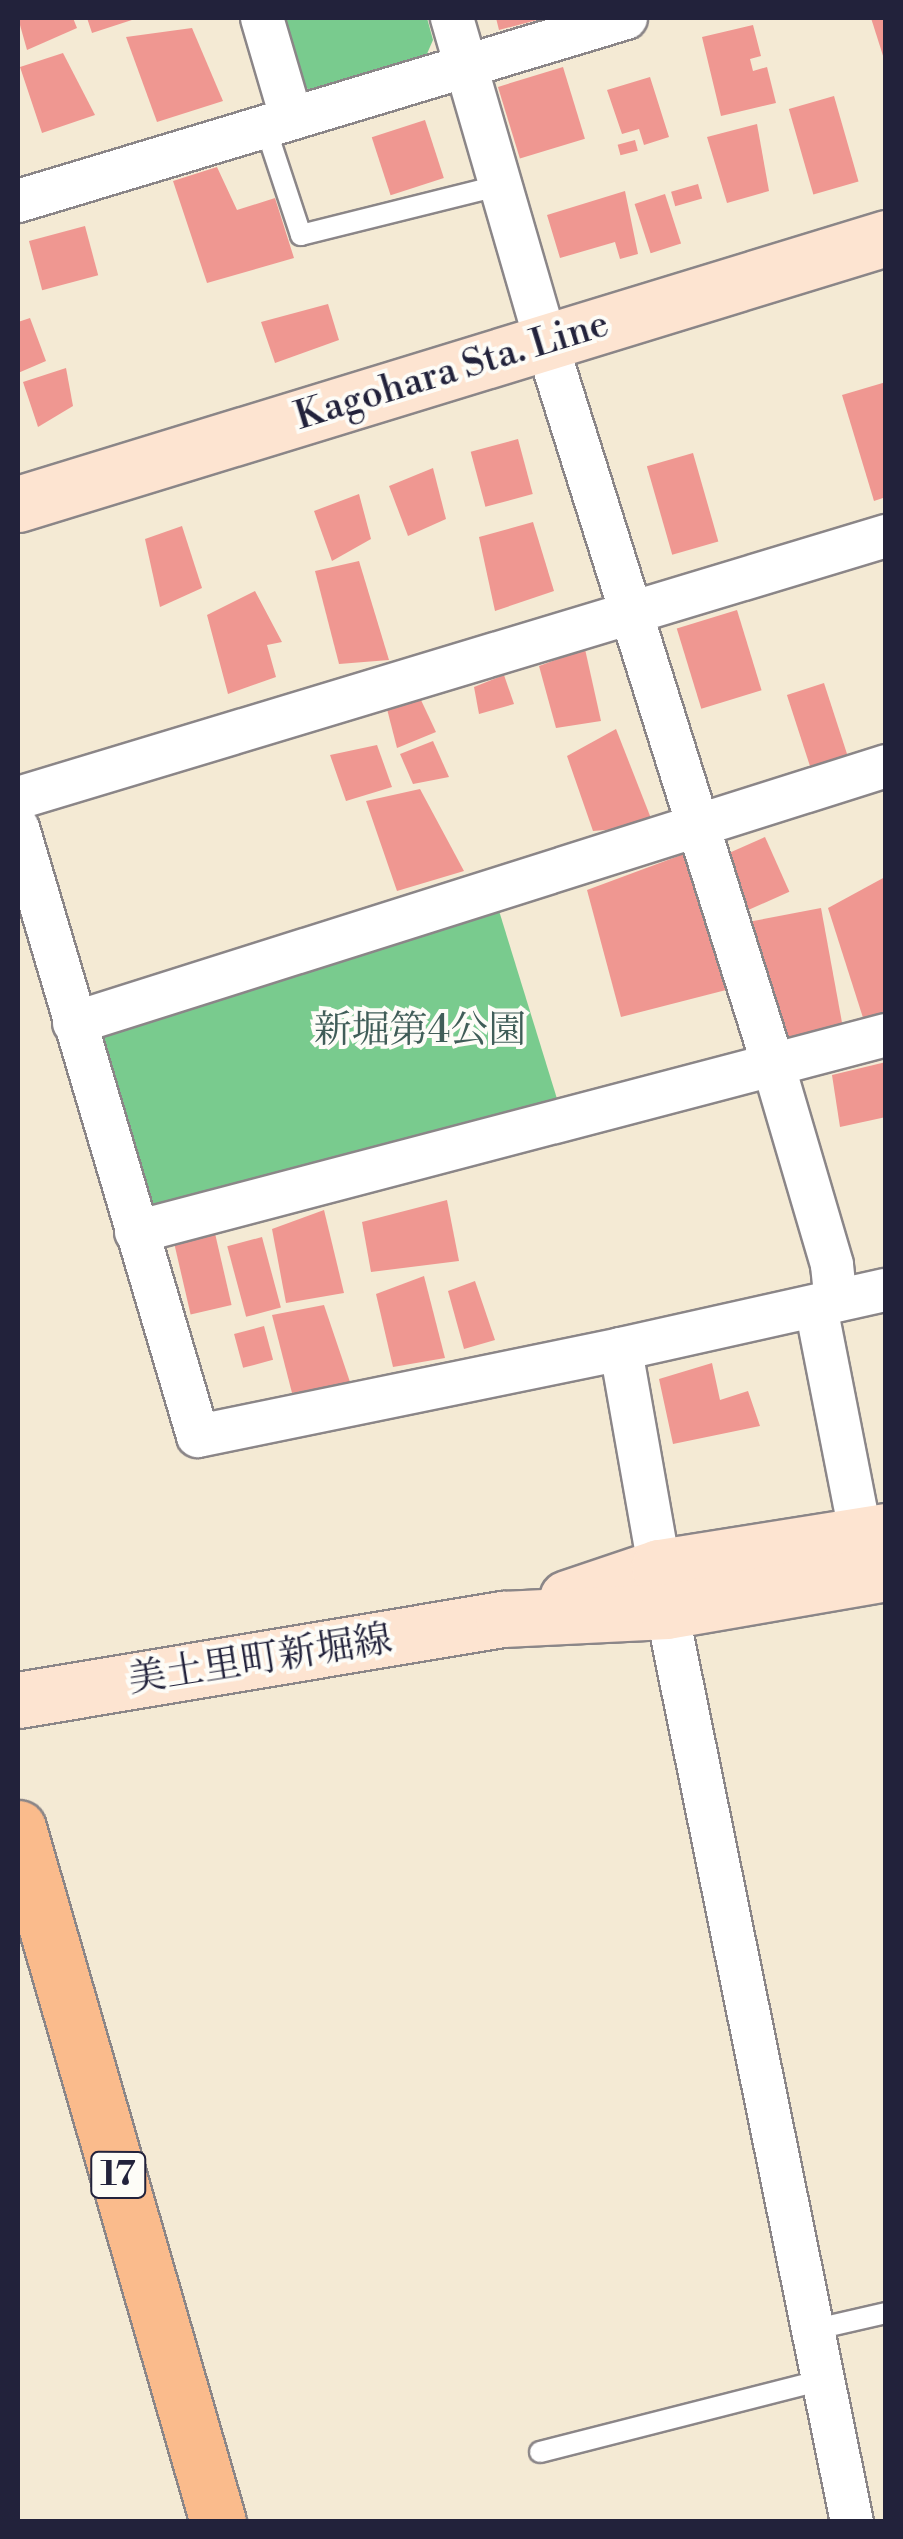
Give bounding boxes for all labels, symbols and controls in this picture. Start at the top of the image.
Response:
street label: Kagohara Sta. Line [290,302,614,440]
park label: 新堀第4公園 [314,1008,526,1054]
street label: 美土里町新堀線 [125,1617,395,1703]
road number: 17 [88,2145,148,2205]

